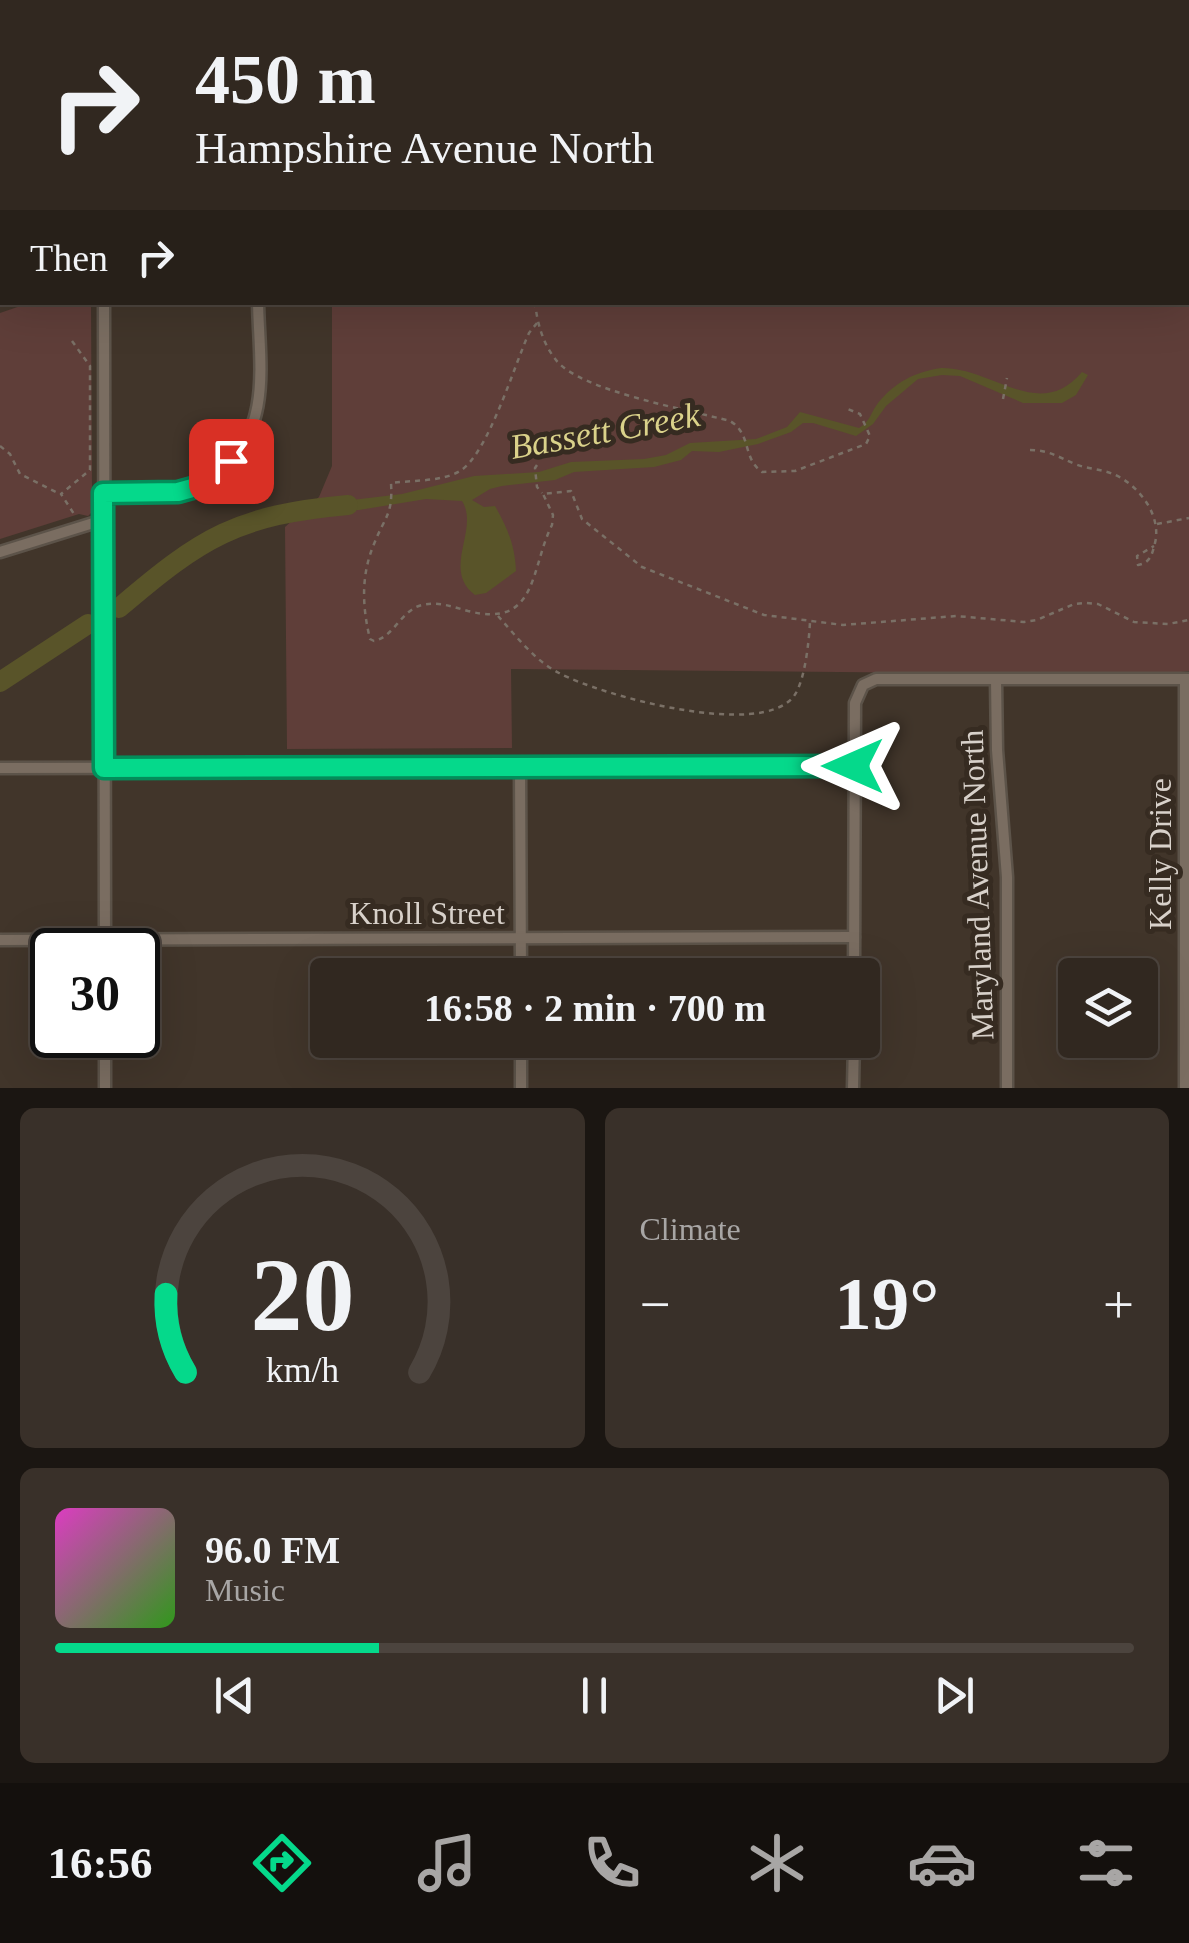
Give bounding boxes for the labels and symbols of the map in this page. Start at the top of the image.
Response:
water label: Bassett Creek [507,395,704,467]
pin [189,419,274,504]
position arrow [801,714,905,818]
street label: Maryland Avenue North [954,729,1000,1041]
street label: Kelly Drive [1142,778,1178,930]
street label: Knoll Street [349,895,505,931]
speed limit sign: 30 [30,928,160,1058]

